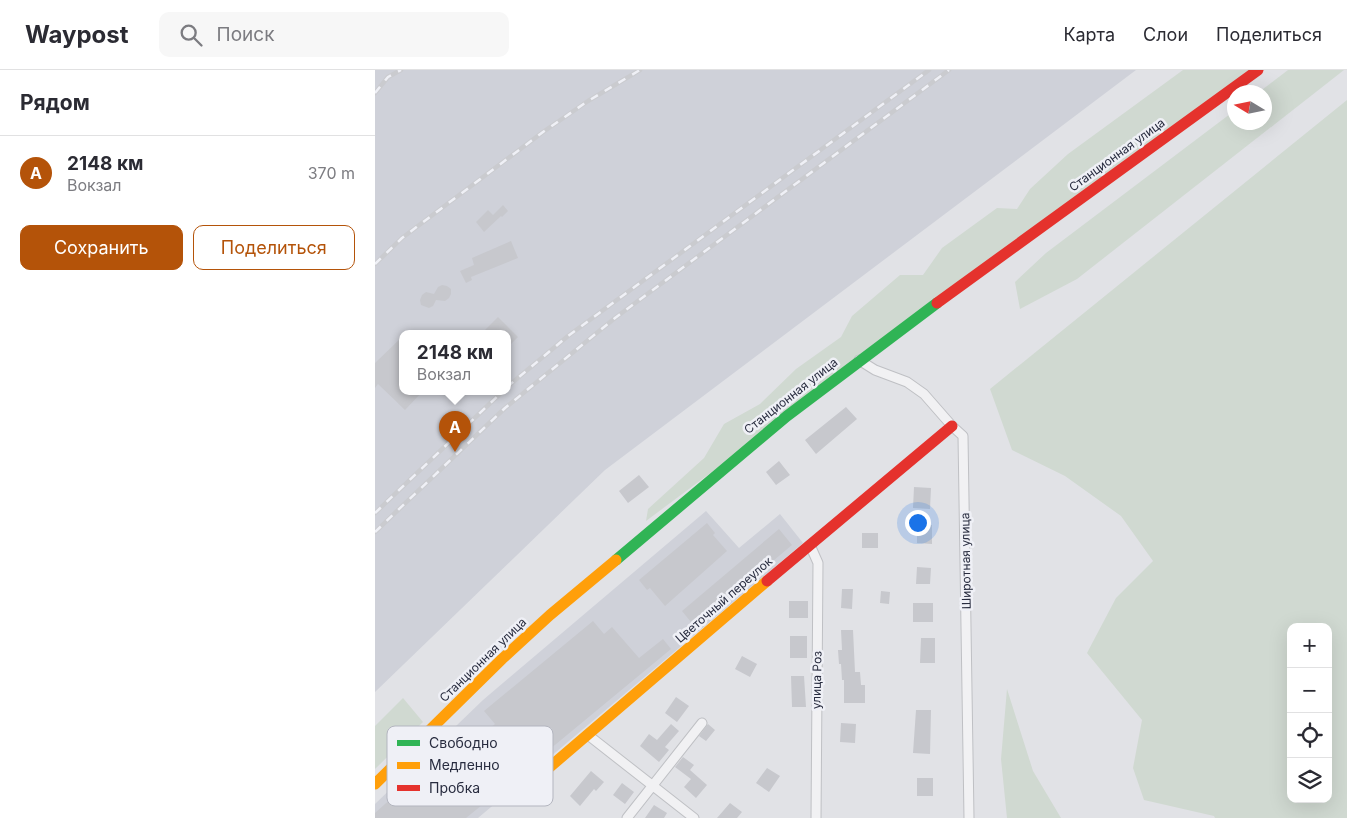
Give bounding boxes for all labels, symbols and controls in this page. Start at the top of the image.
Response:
search box [159,12,509,57]
text: Waypost [25,20,129,49]
icon: search [177,21,205,49]
text: Поиск [217,23,274,46]
text: Карта [1063,24,1115,45]
text: Слои [1143,24,1188,45]
text: Поделиться [1216,24,1322,45]
north arrow [1227,85,1272,130]
text: Рядом [20,90,90,115]
street label: Станционная улица [1066,115,1168,194]
text: 2148 км [67,152,143,175]
text: A [30,163,42,183]
text: 370 m [308,163,355,183]
text: Вокзал [67,175,121,195]
button: Сохранить [20,225,183,270]
button: Поделиться [193,225,355,270]
popup [399,330,511,395]
text: 2148 км [417,341,493,364]
street label: Станционная улица [741,354,841,437]
text: Вокзал [417,364,471,384]
pin: A [439,411,471,452]
your location [905,510,931,536]
street label: Широтная улица [957,512,974,610]
street label: Цветочный переулок [672,553,776,646]
street label: Станционная улица [436,614,529,705]
map controls [1287,623,1332,803]
button: + [1287,623,1332,668]
street label: улица Роз [808,651,825,709]
button: − [1287,668,1332,713]
button: locate [1287,713,1332,758]
legend [387,726,553,806]
text: Свободно [429,734,498,751]
text: Медленно [429,756,500,773]
button: layers [1287,758,1332,803]
text: Пробка [429,779,480,796]

